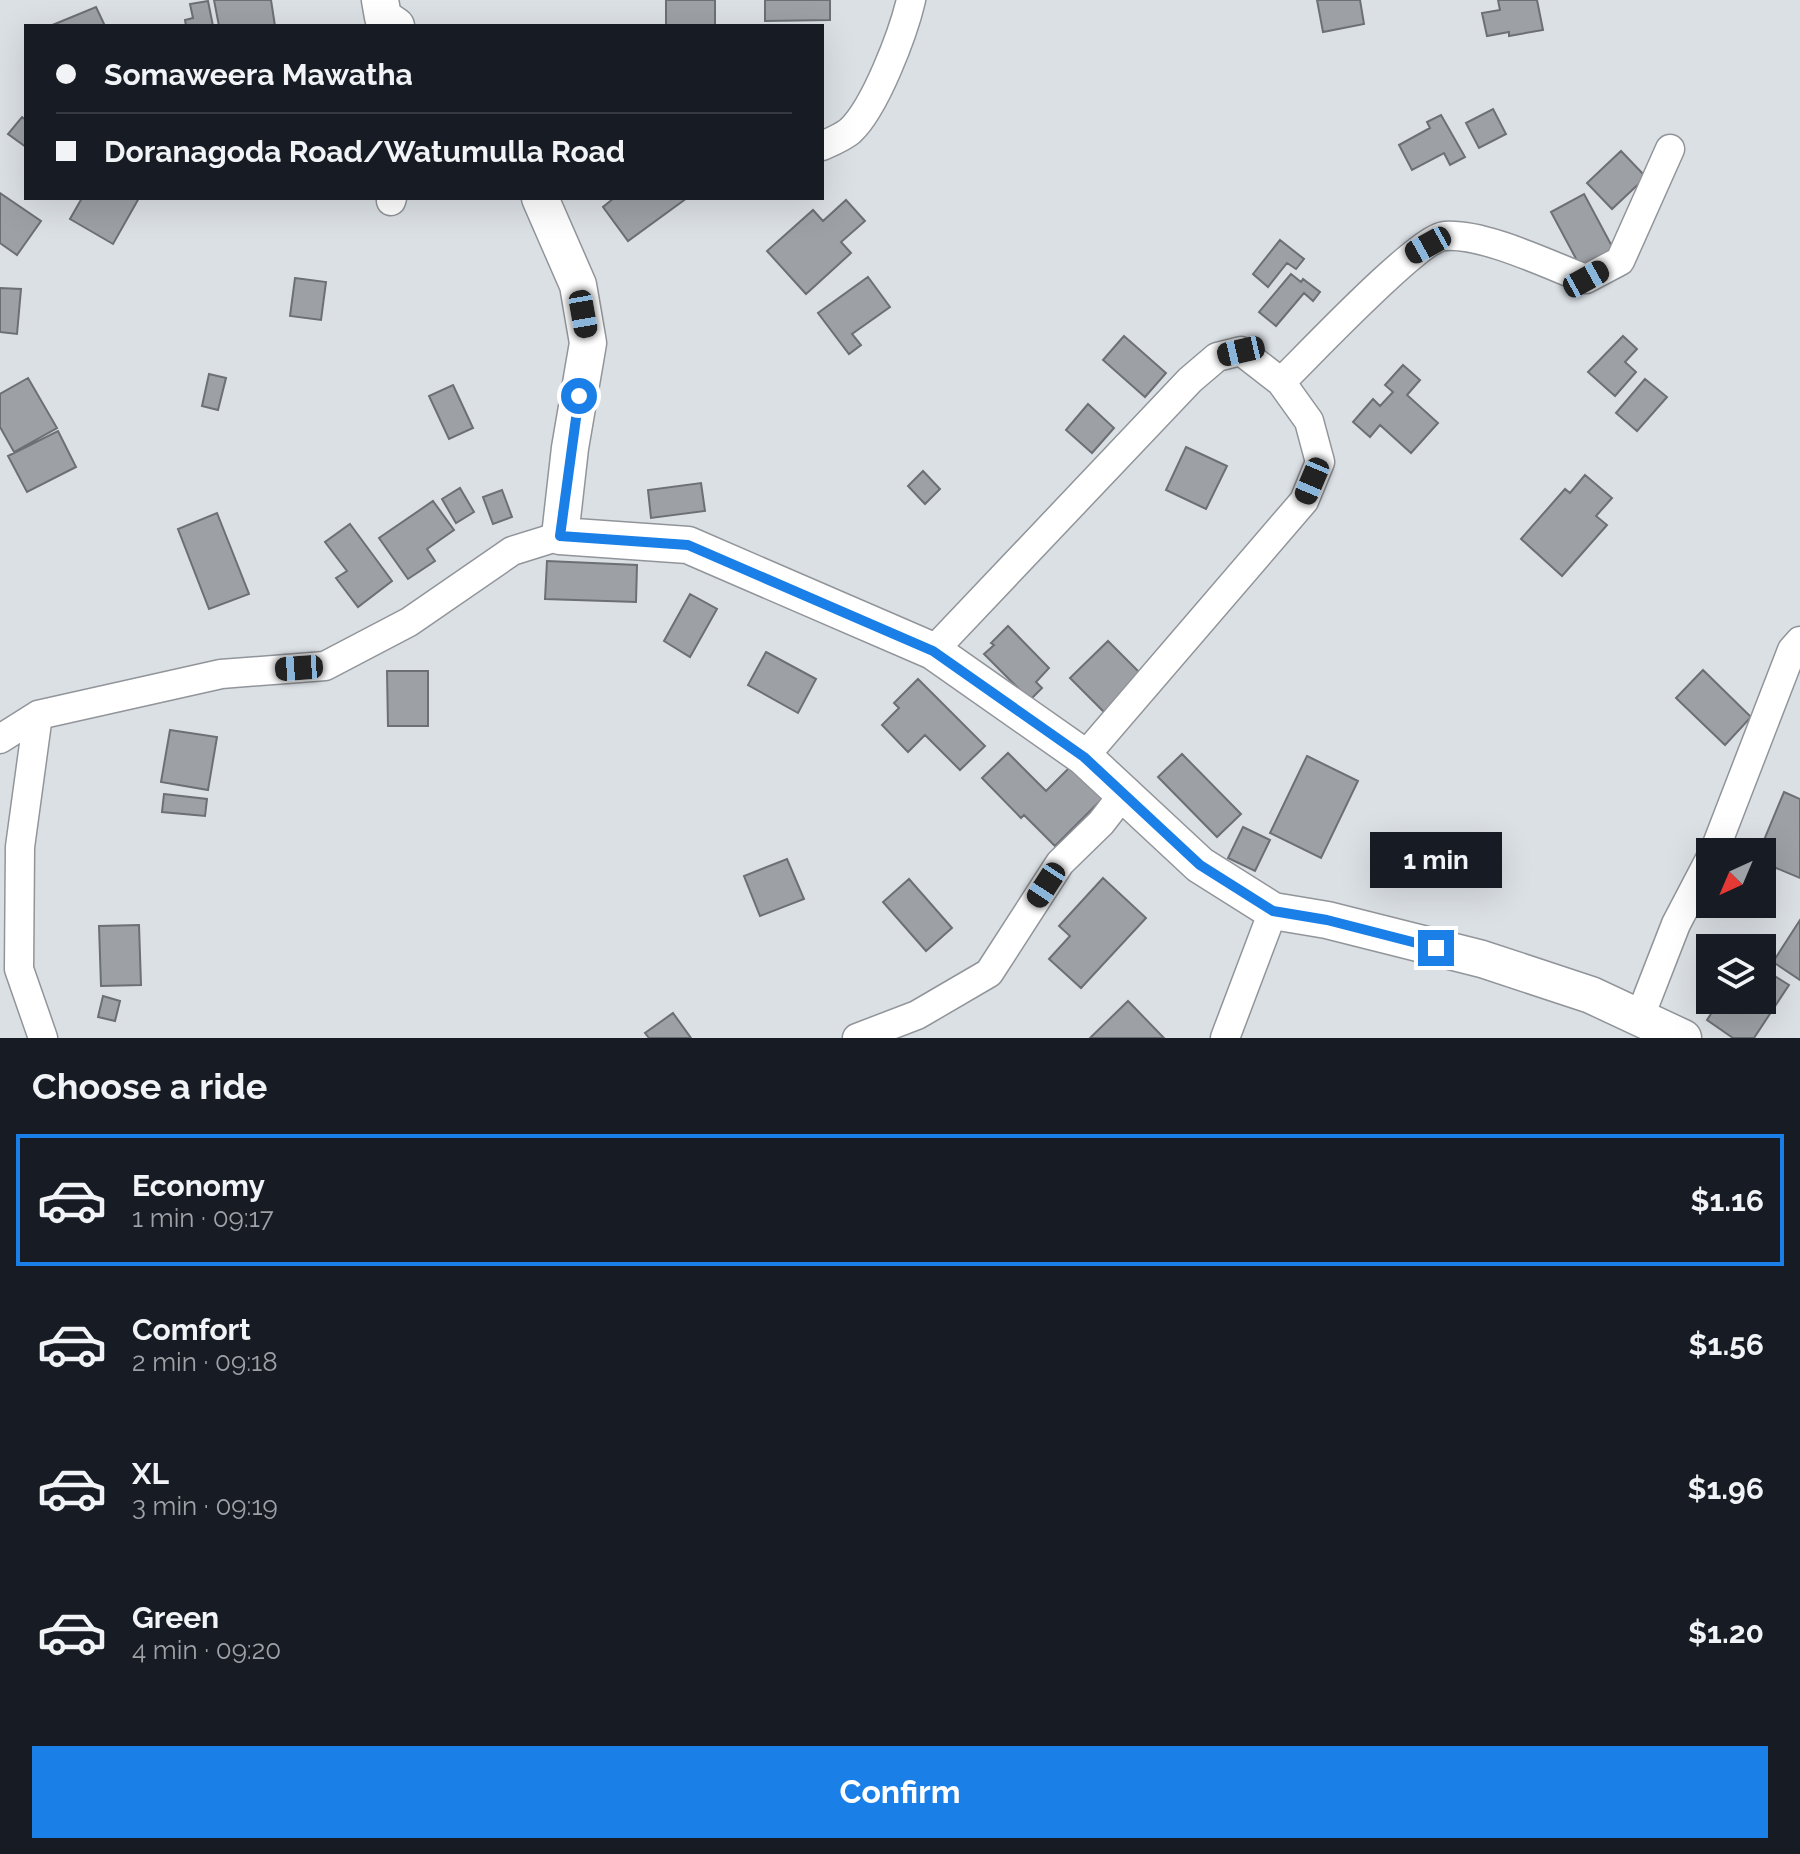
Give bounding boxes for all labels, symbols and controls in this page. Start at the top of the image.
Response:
text: Somaweera Mawatha [104,57,413,92]
text: Doranagoda Road/Watumulla Road [104,134,625,169]
car [1401,223,1455,267]
car [1559,257,1613,301]
car [567,288,599,340]
car [1215,334,1267,368]
route start [561,378,597,414]
car [1292,454,1332,508]
car [274,654,324,682]
callout: 1 min [1370,832,1502,888]
north arrow [1696,838,1776,918]
map controls [1696,838,1776,1014]
text: 1 min [1403,845,1469,875]
car [1023,858,1069,912]
route end [1418,930,1454,966]
button: layers [1696,934,1776,1014]
text: Choose a ride [32,1065,267,1107]
icon: car [36,1164,108,1236]
text: Economy [132,1168,265,1203]
text: $1.16 [1690,1183,1764,1218]
text: 1 min · 09:17 [132,1203,274,1233]
icon: car [36,1308,108,1380]
text: Comfort [132,1312,251,1347]
text: $1.56 [1689,1327,1764,1362]
text: 2 min · 09:18 [132,1347,278,1377]
icon: car [36,1452,108,1524]
text: XL [132,1456,169,1491]
text: $1.96 [1688,1471,1764,1506]
text: 3 min · 09:19 [132,1491,278,1521]
icon: car [36,1596,108,1668]
text: Green [132,1600,219,1635]
text: $1.20 [1688,1615,1764,1650]
text: 4 min · 09:20 [132,1635,281,1665]
button: Confirm [32,1746,1768,1838]

